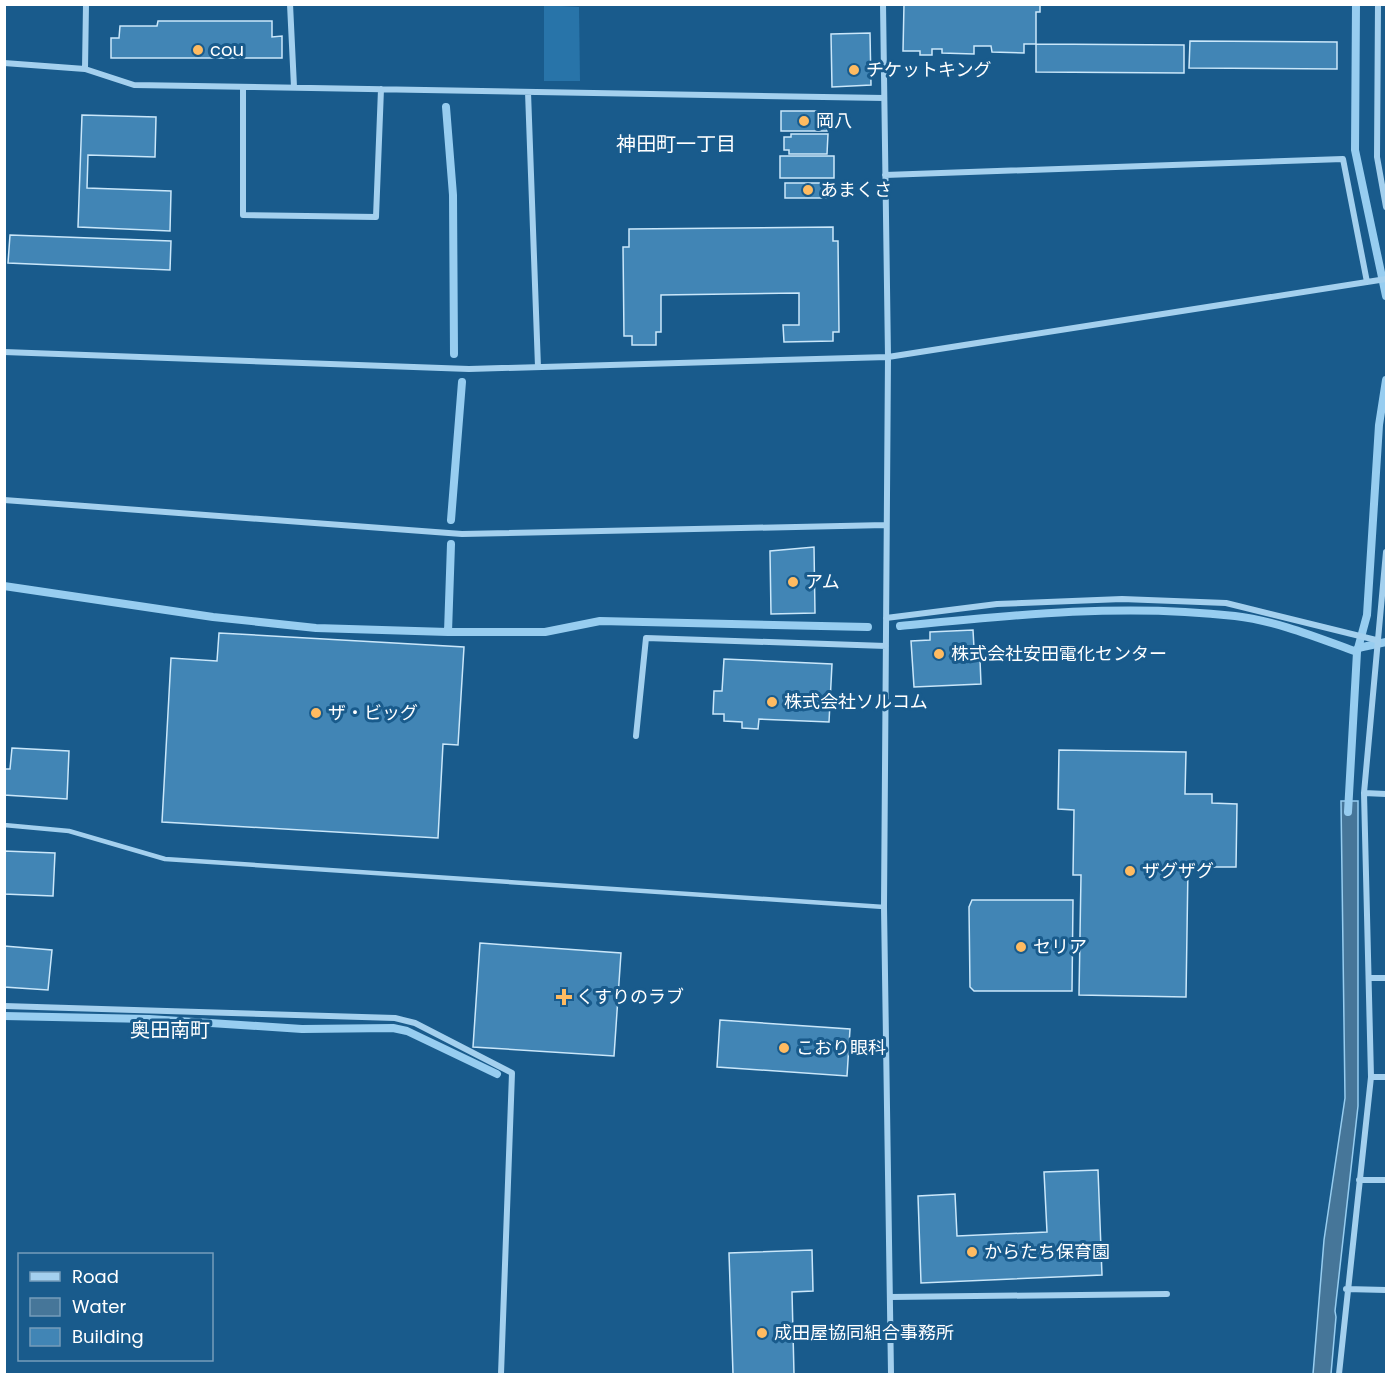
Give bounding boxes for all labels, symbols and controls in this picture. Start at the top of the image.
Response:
place label: cou [210,37,244,62]
marker: cou [191,43,205,57]
place label: チケットキング [866,57,991,82]
marker: チケットキング [847,63,861,77]
place label: 岡八 [816,108,852,133]
marker: 岡八 [797,114,811,128]
district label: 神田町一丁目 [616,130,736,158]
place label: あまくさ [820,177,892,202]
marker: あまくさ [801,183,815,197]
place label: アム [805,569,840,594]
marker: アム [786,575,800,589]
place label: 株式会社安田電化センター [951,641,1167,666]
marker: 株式会社安田電化センター [932,647,946,661]
place label: 株式会社ソルコム [784,689,928,714]
marker: 株式会社ソルコム [765,695,779,709]
place label: ザ・ビッグ [328,700,418,725]
marker: ザ・ビッグ [309,706,323,720]
place label: ザグザグ [1142,858,1214,883]
marker: ザグザグ [1123,864,1137,878]
place label: セリア [1033,934,1087,959]
marker: セリア [1014,940,1028,954]
place label: くすりのラブ [576,984,684,1009]
marker: くすりのラブ [557,990,571,1004]
district label: 奥田南町 [130,1016,210,1044]
place label: こおり眼科 [796,1035,886,1060]
marker: こおり眼科 [777,1041,791,1055]
place label: からたち保育園 [984,1239,1110,1264]
marker: からたち保育園 [965,1245,979,1259]
legend [18,1253,213,1361]
text: Road [72,1264,119,1289]
text: Water [72,1294,126,1319]
place label: 成田屋協同組合事務所 [774,1320,954,1345]
text: Building [72,1324,144,1349]
marker: 成田屋協同組合事務所 [755,1326,769,1340]

